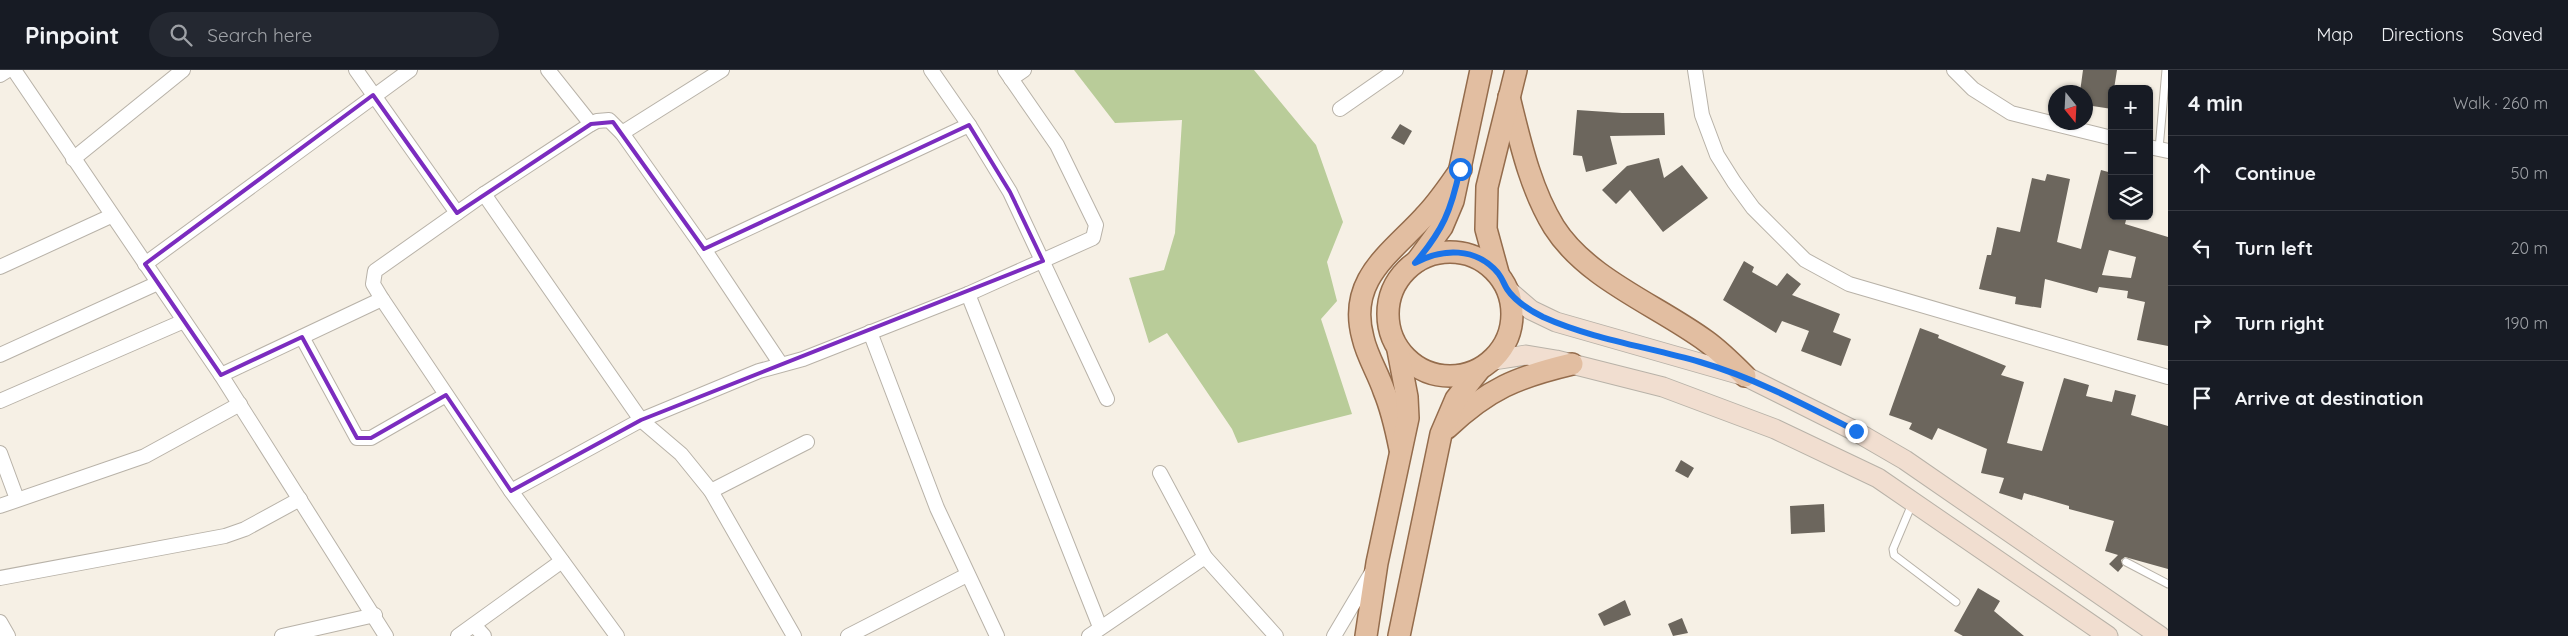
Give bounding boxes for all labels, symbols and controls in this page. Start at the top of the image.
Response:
search box [149,12,499,57]
text: Pinpoint [25,20,119,50]
icon: search [167,21,195,49]
text: Search here [207,23,312,47]
text: Map [2316,23,2353,46]
text: Directions [2381,23,2464,46]
text: Saved [2492,23,2543,46]
north arrow [2048,85,2093,130]
map controls [2108,85,2153,220]
button: + [2108,85,2153,130]
text: 4 min [2188,90,2243,116]
text: Walk · 260 m [2453,93,2548,113]
button: − [2108,130,2153,175]
route start [1449,158,1472,181]
icon: ahead [2188,159,2216,187]
text: Continue [2235,161,2316,185]
text: 50 m [2511,163,2548,183]
button: layers [2108,175,2153,220]
icon: left [2188,234,2216,262]
text: Turn left [2235,236,2313,260]
text: 20 m [2511,238,2548,258]
icon: right [2188,309,2216,337]
text: Turn right [2235,311,2324,335]
text: 190 m [2505,313,2548,333]
icon: arrive [2188,384,2216,412]
text: Arrive at destination [2235,386,2424,410]
route end [1845,420,1868,443]

